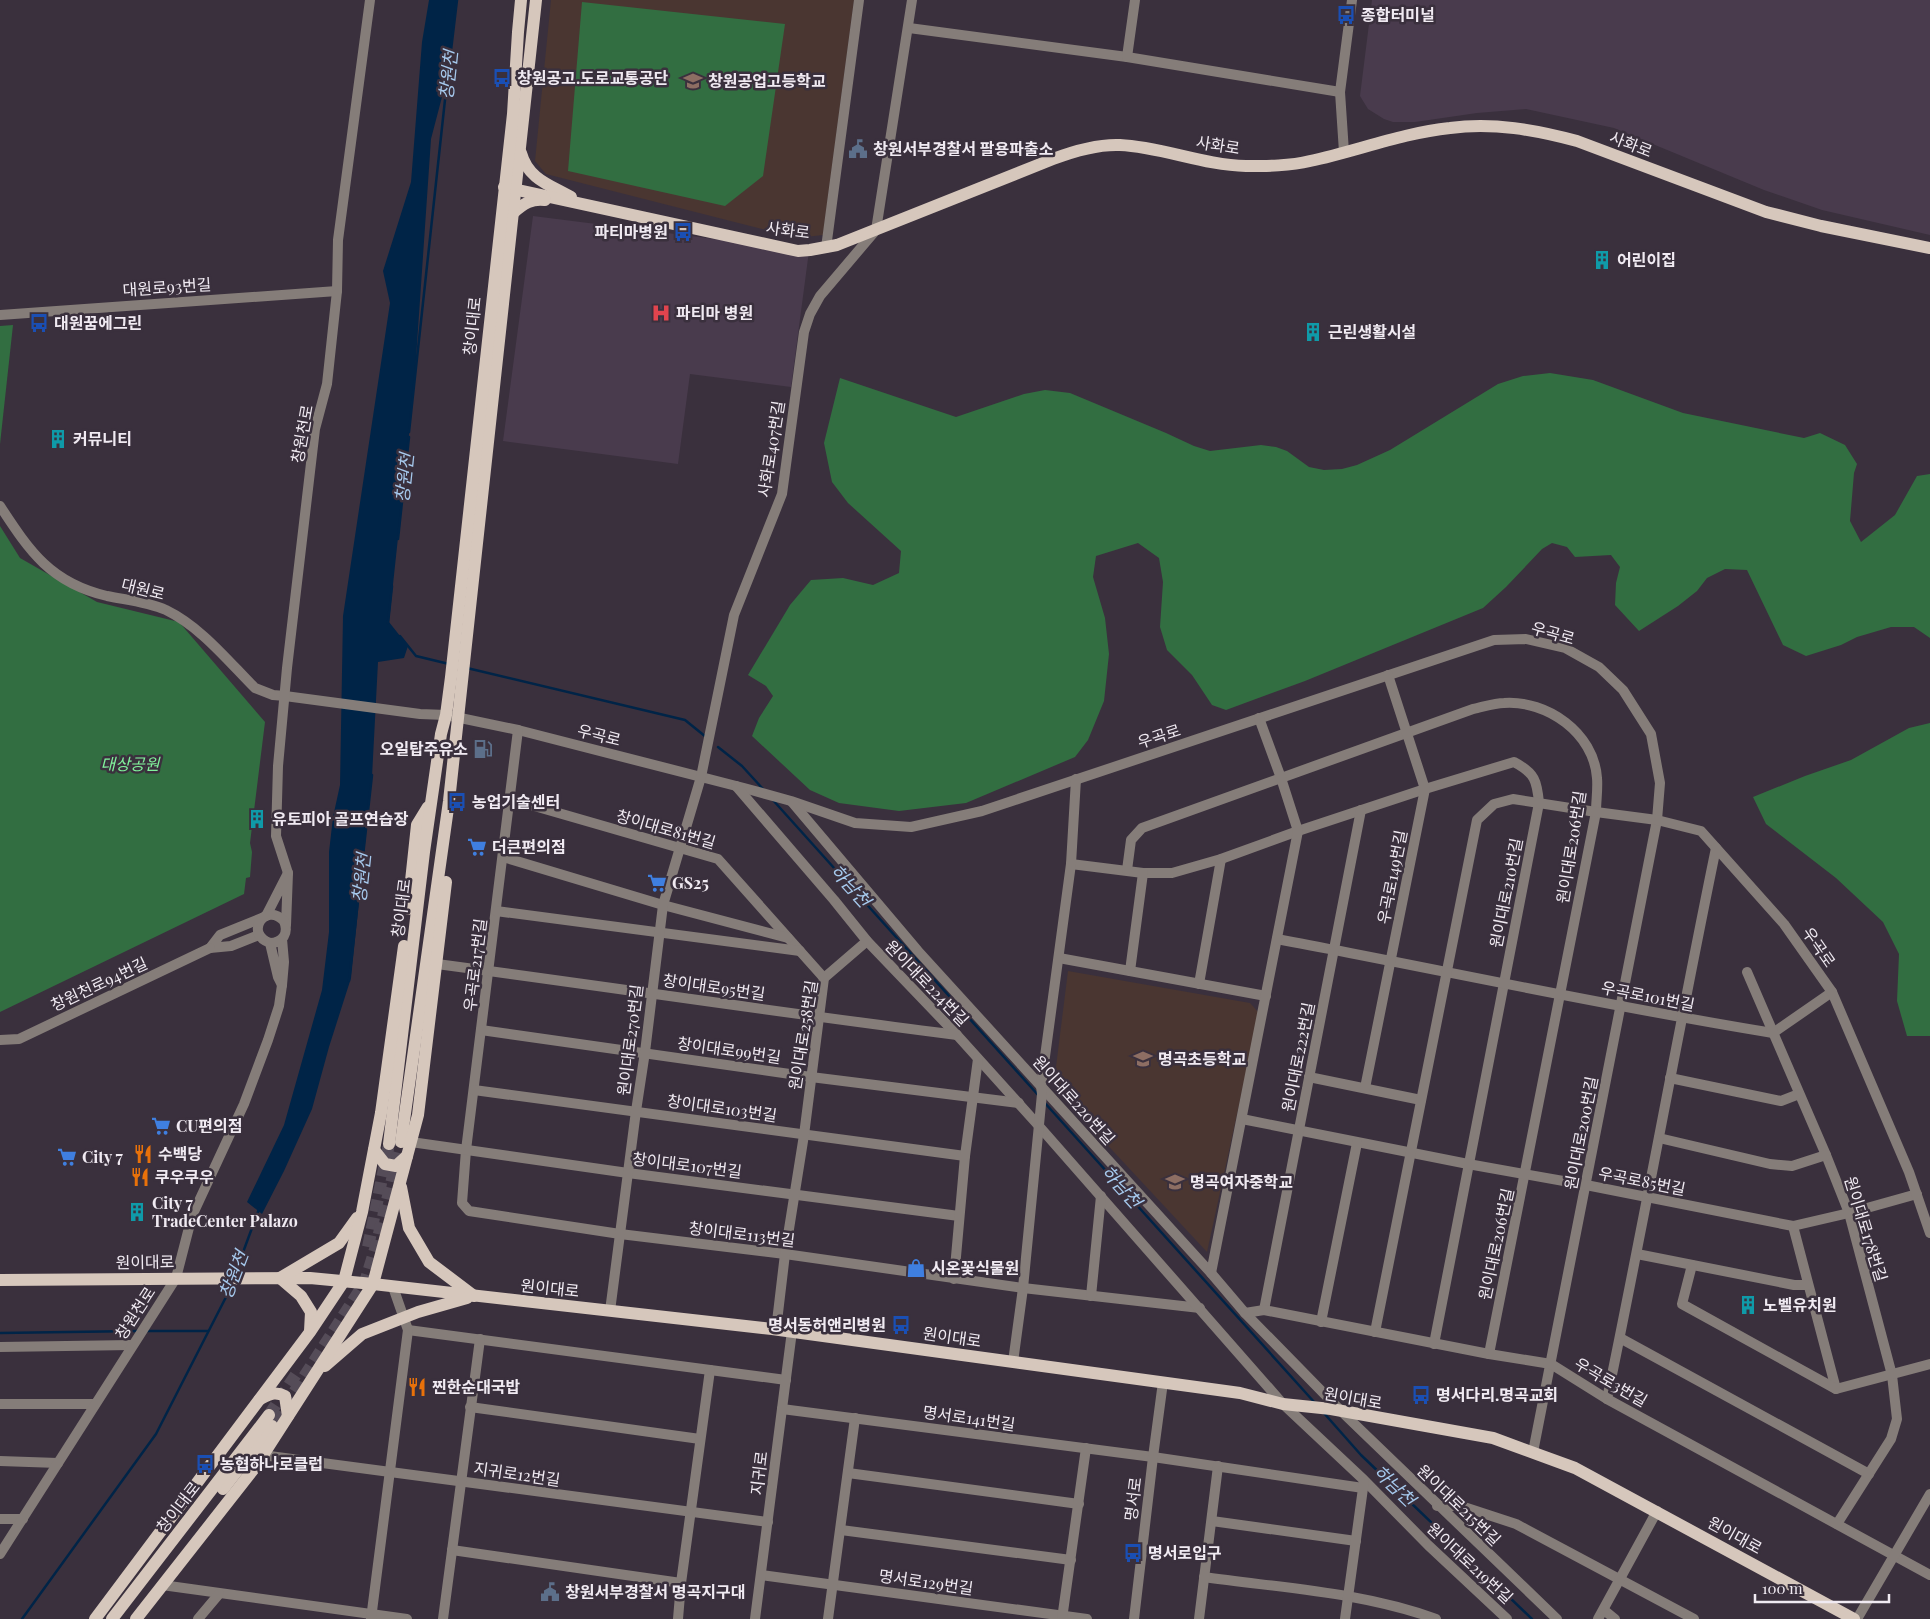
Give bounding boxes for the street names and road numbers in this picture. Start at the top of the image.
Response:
street label: 사화로 [1607,126,1656,161]
street label: 사화로 [1195,131,1242,158]
street label: 사화로 [765,216,812,243]
street label: 대원로93번길 [122,273,212,300]
street label: 창이대로 [458,295,485,356]
street label: 사화로407번길 [753,399,789,499]
street label: 창원천로 [286,403,317,465]
street label: 대원로 [119,573,167,604]
street label: 우곡로 [1529,616,1578,649]
street label: 우곡로 [575,719,623,750]
street label: 우곡로 [1135,719,1183,752]
street label: 원이대로206번길 [1551,789,1590,905]
street label: 창이대로81번길 [614,804,718,853]
street label: 우곡로149번길 [1372,828,1411,926]
street label: 원이대로210번길 [1485,836,1526,950]
street label: 창이대로 [386,877,415,938]
street label: 우곡로217번길 [458,917,491,1013]
street label: 우곡로 [1798,923,1841,971]
street label: 원이대로224번길 [881,935,974,1030]
street label: 창원천로94번길 [47,952,151,1015]
street label: 창이대로95번길 [662,969,767,1004]
street label: 우곡로101번길 [1599,976,1697,1015]
street label: 원이대로258번길 [783,978,822,1091]
street label: 원이대로270번길 [612,983,647,1097]
street label: 원이대로222번길 [1277,1000,1318,1114]
street label: 창이대로99번길 [676,1032,782,1067]
street label: 원이대로220번길 [1029,1051,1120,1149]
street label: 원이대로200번길 [1559,1074,1602,1191]
street label: 창이대로103번길 [666,1089,779,1126]
street label: 창이대로107번길 [631,1147,743,1182]
street label: 우곡로85번길 [1597,1162,1688,1199]
street label: 원이대로178번길 [1840,1174,1892,1284]
street label: 원이대로206번길 [1473,1186,1518,1302]
street label: 창이대로113번길 [688,1217,796,1250]
street label: 원이대로 [115,1250,175,1273]
street label: 원이대로 [520,1274,581,1301]
street label: 창원천로 [110,1282,160,1343]
street label: 원이대로 [921,1322,983,1351]
street label: 우곡로3번길 [1571,1352,1651,1411]
street label: 원이대로 [1322,1382,1384,1413]
street label: 명서로141번길 [921,1401,1017,1434]
street label: 지귀로 [745,1449,772,1496]
street label: 지귀로12번길 [472,1457,562,1490]
street label: 원이대로215번길 [1413,1459,1506,1550]
street label: 명서로 [1119,1475,1146,1522]
street label: 창이대로 [151,1477,204,1536]
street label: 원이대로 [1704,1511,1766,1558]
street label: 원이대로219번길 [1423,1517,1518,1608]
street label: 명서로129번길 [877,1564,975,1599]

